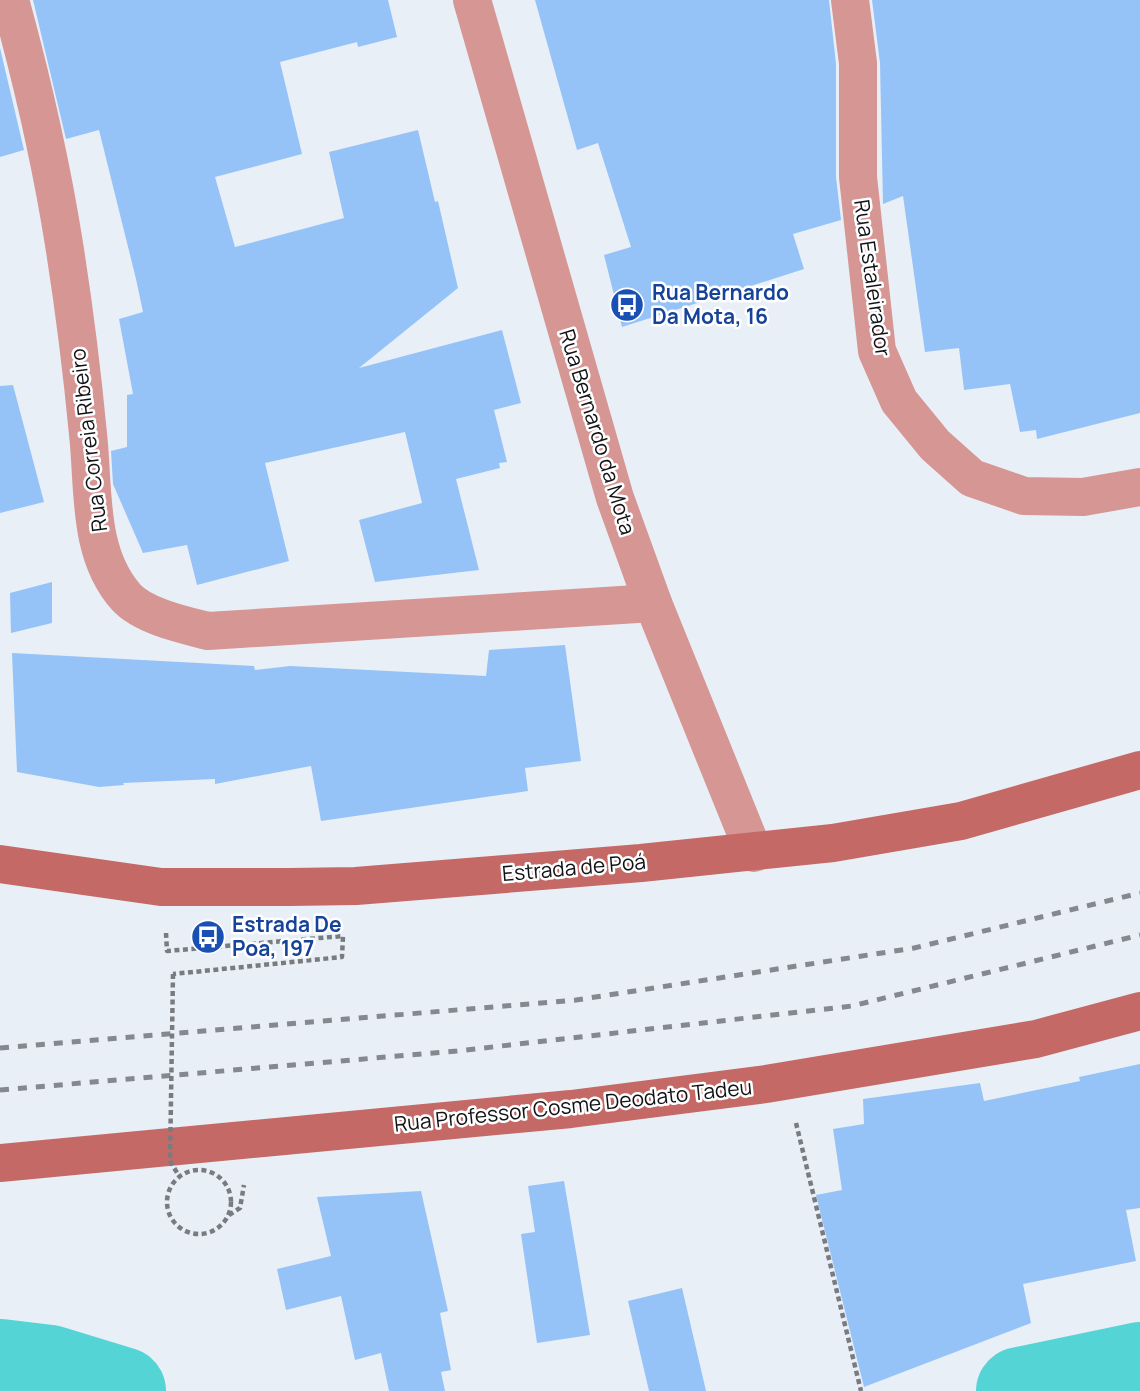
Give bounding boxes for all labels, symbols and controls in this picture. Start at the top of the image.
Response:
street label: Rua Estaleirador [848,198,898,358]
place label: Rua Bernardo Da Mota, 16 [652,278,789,330]
bus stop icon: Rua Bernardo Da Mota, 16 [608,286,646,324]
street label: Rua Bernardo da Mota [553,326,643,538]
street label: Rua Correia Ribeiro [63,347,113,533]
street label: Estrada de Poá [501,847,647,887]
place label: Estrada De Poa, 197 [232,910,342,962]
bus stop icon: Estrada De Poa, 197 [189,918,227,956]
street label: Rua Professor Cosme Deodato Tadeu [393,1072,753,1138]

